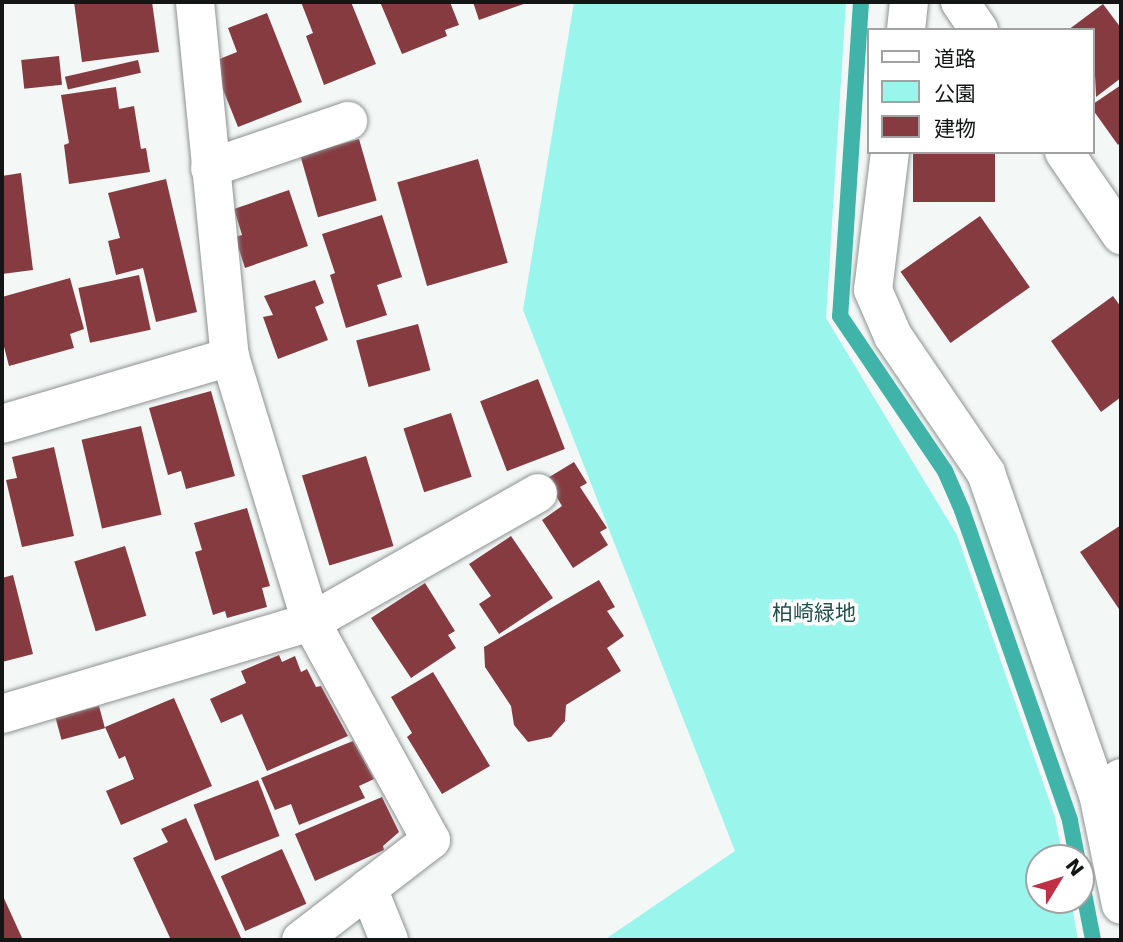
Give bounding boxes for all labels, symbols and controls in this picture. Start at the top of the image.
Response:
legend [867,28,1095,154]
text: 道路 [934,47,976,71]
text: 公園 [934,82,976,106]
text: 建物 [934,117,976,141]
park label: 柏崎緑地 [772,600,856,626]
north arrow [1025,844,1095,914]
text: N [1061,854,1089,880]

